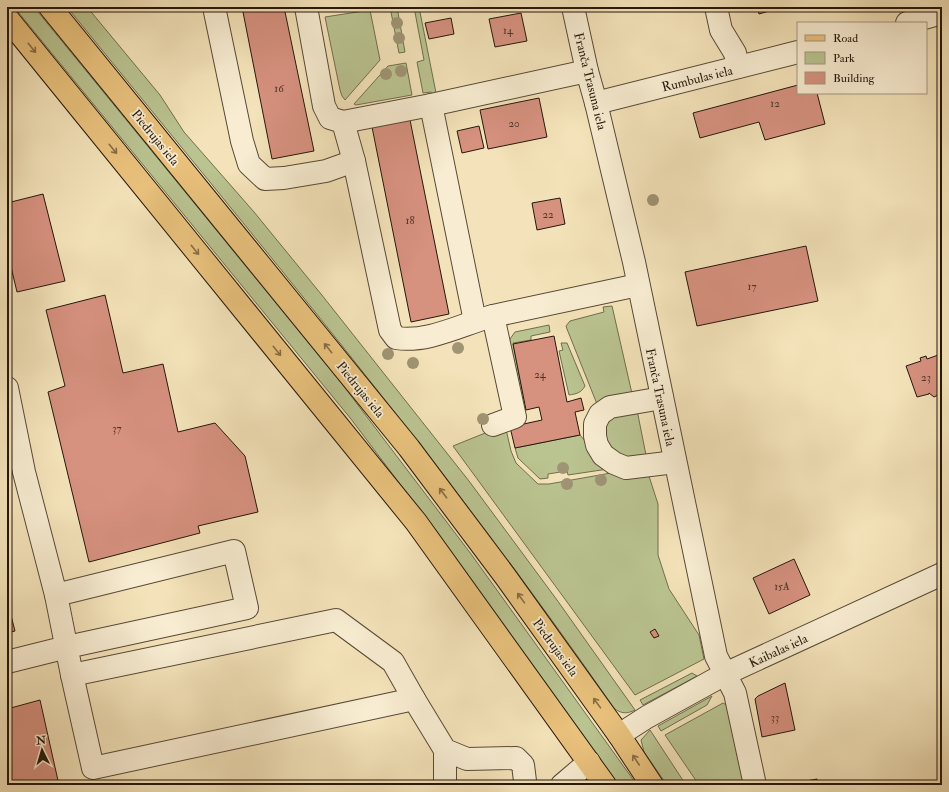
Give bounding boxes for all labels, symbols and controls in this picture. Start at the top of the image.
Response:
legend [797,22,927,94]
house number: 14 [503,24,514,37]
street label: Franča Trasuna iela [570,31,610,132]
text: Road [833,31,858,46]
one-way arrow [27,42,36,53]
text: Park [833,51,855,66]
street label: Rumbulas iela [660,62,735,95]
text: Building [833,71,876,86]
house number: 16 [274,82,285,95]
house number: 12 [770,97,780,110]
street label: Piedrujas iela [128,106,183,169]
house number: 20 [508,117,520,130]
one-way arrow [109,143,118,154]
house number: 22 [542,208,554,221]
house number: 18 [405,214,415,227]
one-way arrow [191,244,200,255]
house number: 17 [748,280,756,293]
one-way arrow [323,342,332,353]
one-way arrow [273,345,282,356]
street label: Franča Trasuna iela [642,347,678,448]
street label: Piedrujas iela [333,358,388,421]
house number: 24 [534,368,547,381]
house number: 23 [921,371,931,384]
house number: 37 [112,422,122,435]
one-way arrow [439,488,447,499]
house number: 15A [774,580,790,593]
one-way arrow [517,592,525,603]
street label: Piedrujas iela [529,616,582,680]
street label: Kaibalas iela [747,630,811,671]
one-way arrow [593,698,601,709]
house number: 33 [771,711,779,724]
north arrow [22,730,62,770]
text: N [35,734,48,748]
one-way arrow [632,755,640,766]

